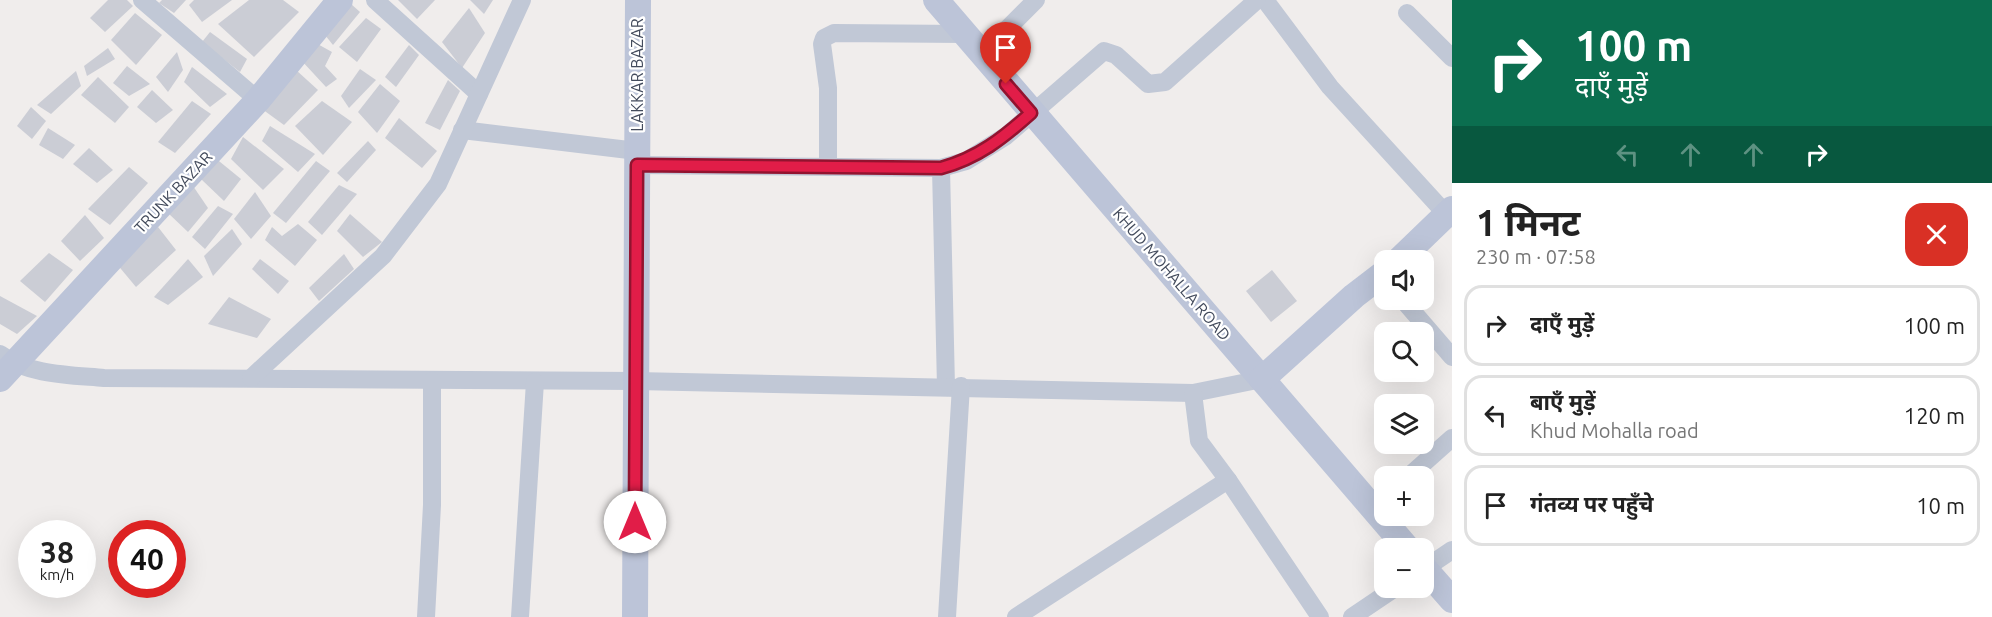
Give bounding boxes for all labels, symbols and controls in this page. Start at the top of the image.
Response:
street label: LAKKAR BAZAR [628,18,646,132]
pin [980,22,1031,84]
text: 100 m [1575,22,1692,69]
icon: right [1476,24,1554,102]
icon: arrive [989,31,1022,64]
text: दाएँ मुड़ें [1575,71,1648,101]
icon: left [1611,138,1644,171]
icon: ahead [1674,138,1707,171]
icon: ahead [1737,138,1770,171]
icon: right [1800,138,1833,171]
street label: TRUNK BAZAR [131,147,215,237]
text: 1 मिनट [1476,202,1580,243]
button: close [1905,203,1968,266]
street label: KHUD MOHALLA ROAD [1110,204,1234,344]
text: 230 m · 07:58 [1476,245,1596,268]
map controls [1374,250,1434,598]
button: sound [1374,250,1434,310]
icon: right [1479,309,1512,342]
text: दाएँ मुड़ें [1530,311,1594,336]
text: 100 m [1904,313,1965,338]
button: search [1374,322,1434,382]
text: बाएँ मुड़ें [1530,389,1596,414]
button: layers [1374,394,1434,454]
icon: left [1479,399,1512,432]
text: 120 m [1904,403,1965,428]
text: Khud Mohalla road [1530,419,1699,442]
button: + [1374,466,1434,526]
icon: arrive [1479,489,1512,522]
position arrow [603,490,667,554]
text: गंतव्य पर पहुँचे [1530,491,1654,516]
text: 10 m [1916,493,1965,518]
speed limit sign: 40 [108,520,186,598]
text: 38 [40,535,74,569]
button: − [1374,538,1434,598]
text: km/h [40,566,74,583]

